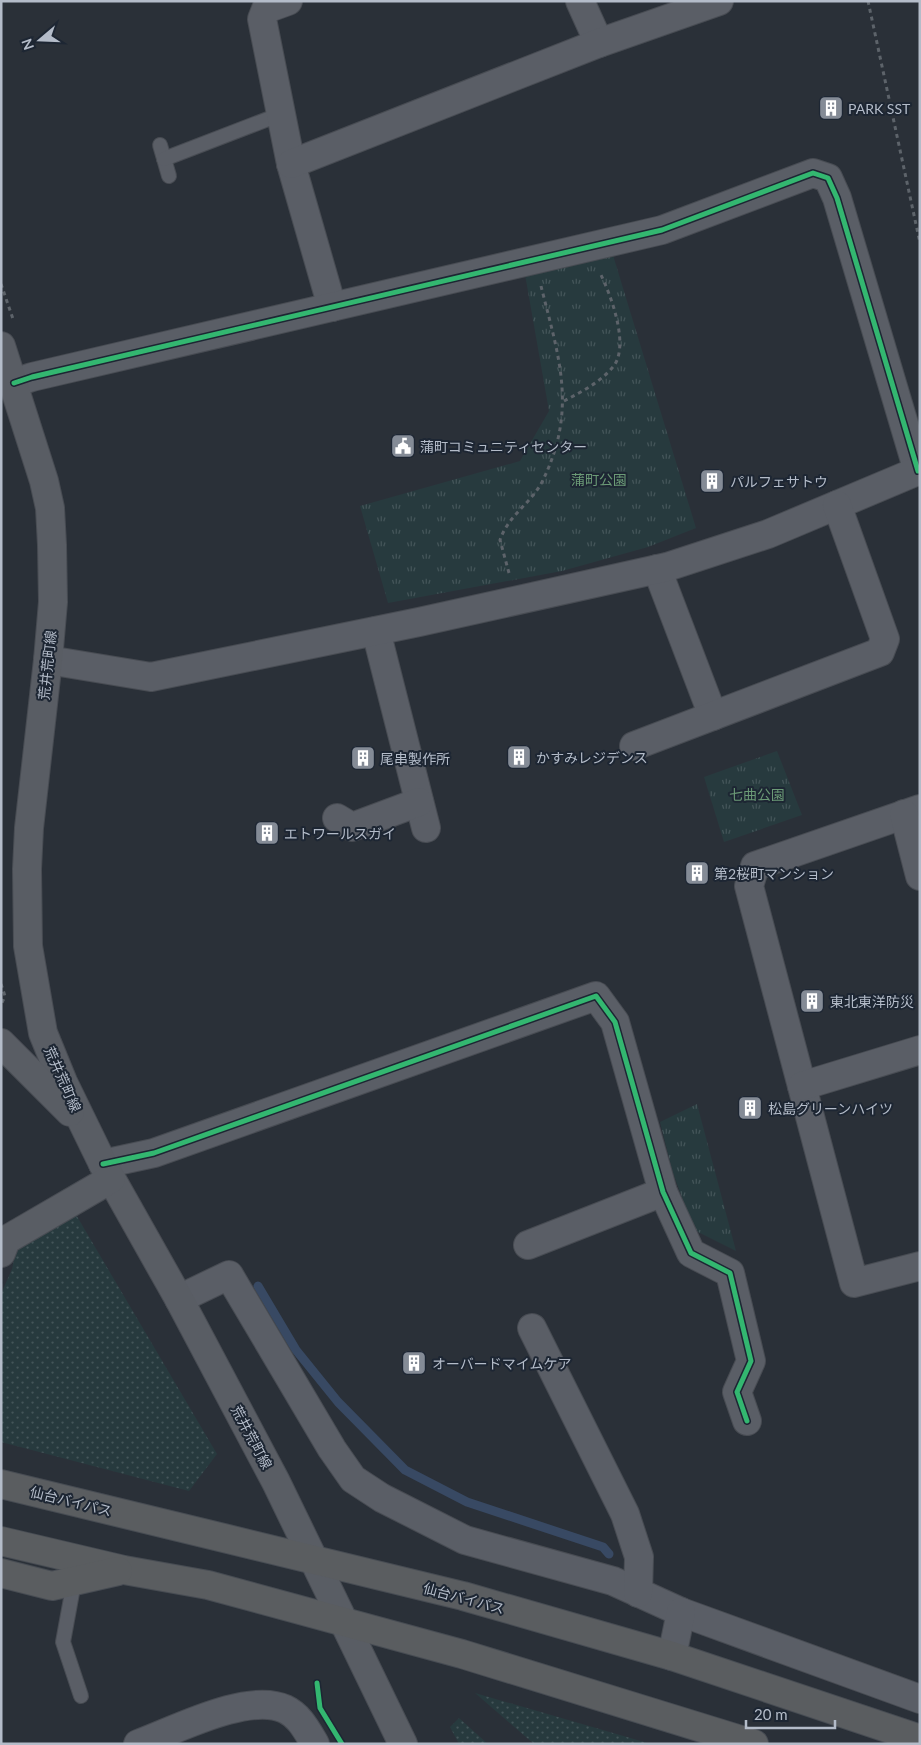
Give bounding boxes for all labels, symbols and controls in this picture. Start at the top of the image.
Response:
north arrow [15,15,65,65]
text: N [17,37,37,52]
building icon: PARK SST [818,95,844,121]
place label: PARK SST [848,100,911,117]
public building icon: 蒲町コミュニティセンター [390,433,416,459]
place label: 蒲町コミュニティセンター [420,438,587,455]
building icon: パルフェサトウ [699,468,725,494]
park label: 蒲町公園 [571,471,627,488]
place label: パルフェサトウ [730,473,828,490]
street label: 荒井荒町線 [35,629,59,701]
building icon: かすみレジデンス [506,744,532,770]
building icon: 尾串製作所 [350,745,376,771]
place label: かすみレジデンス [536,749,648,766]
place label: 尾串製作所 [380,750,450,767]
park label: 七曲公園 [729,786,785,803]
building icon: エトワールスガイ [254,820,280,846]
place label: エトワールスガイ [284,825,396,842]
building icon: 第2桜町マンション [684,860,710,886]
place label: 第2桜町マンション [714,865,834,882]
building icon: 東北東洋防災 [799,988,825,1014]
place label: 東北東洋防災 [830,993,914,1010]
street label: 荒井荒町線 [41,1044,85,1114]
building icon: 松島グリーンハイツ [737,1095,763,1121]
place label: 松島グリーンハイツ [768,1100,893,1117]
building icon: オーバードマイムケア [401,1350,427,1376]
place label: オーバードマイムケア [432,1355,572,1372]
street label: 荒井荒町線 [228,1402,276,1472]
street label: 仙台バイパス [28,1483,114,1519]
street label: 仙台バイパス [421,1579,507,1617]
scale bar [746,1698,835,1730]
text: 20 m [754,1705,788,1723]

